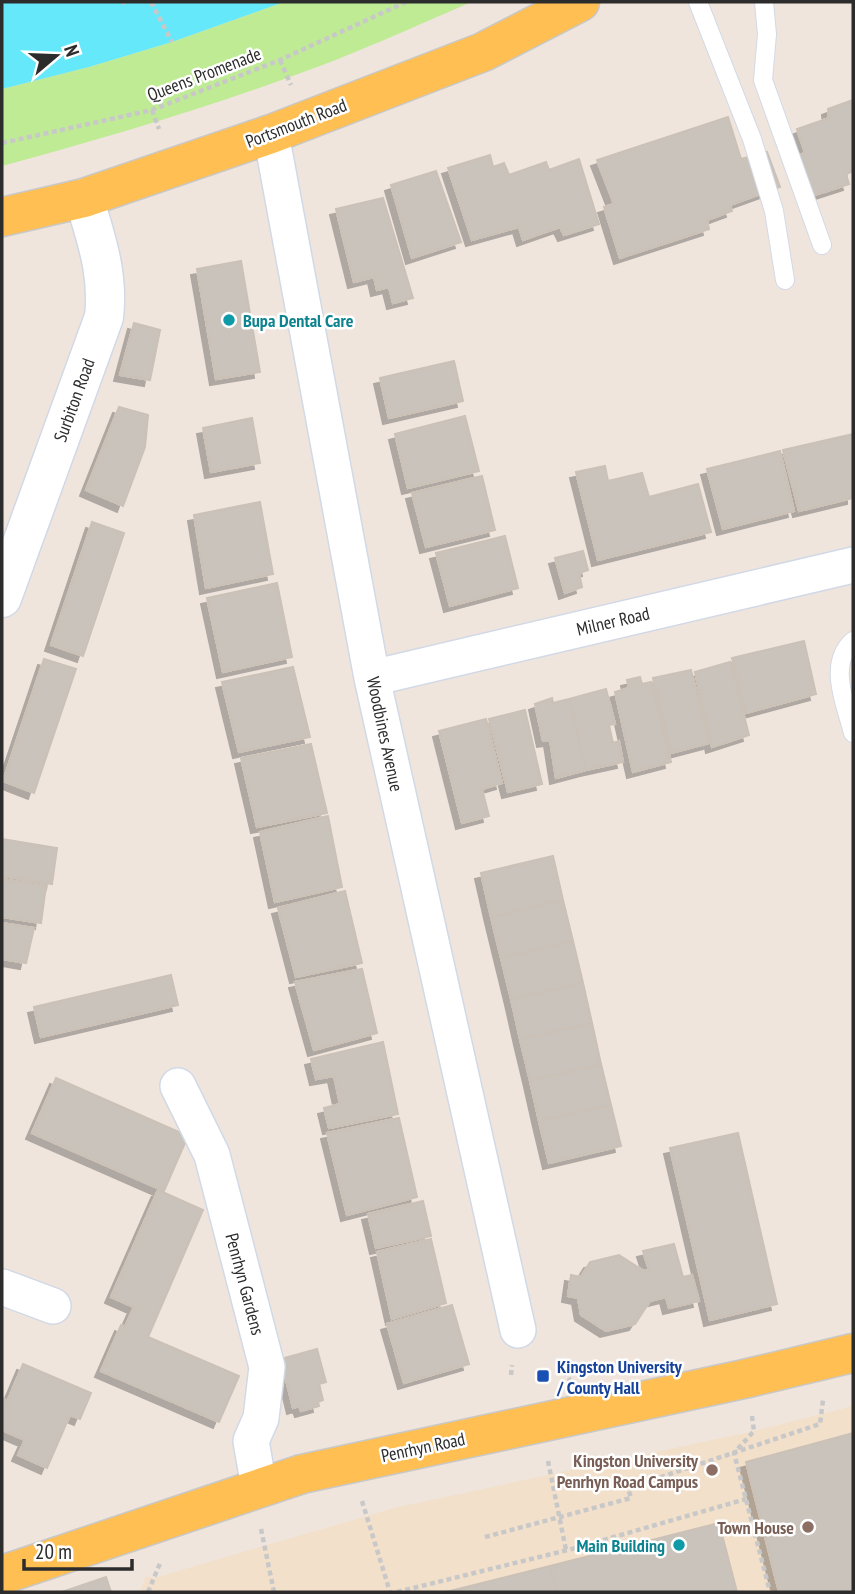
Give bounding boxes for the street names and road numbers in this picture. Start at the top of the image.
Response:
street label: Queens Promenade [144,42,264,106]
street label: Portsmouth Road [242,93,350,153]
street label: Surbiton Road [48,355,100,445]
street label: Milner Road [574,601,652,641]
street label: Woodbines Avenue [362,674,408,794]
street label: Penrhyn Gardens [220,1231,270,1337]
street label: Penrhyn Road [379,1427,467,1467]

